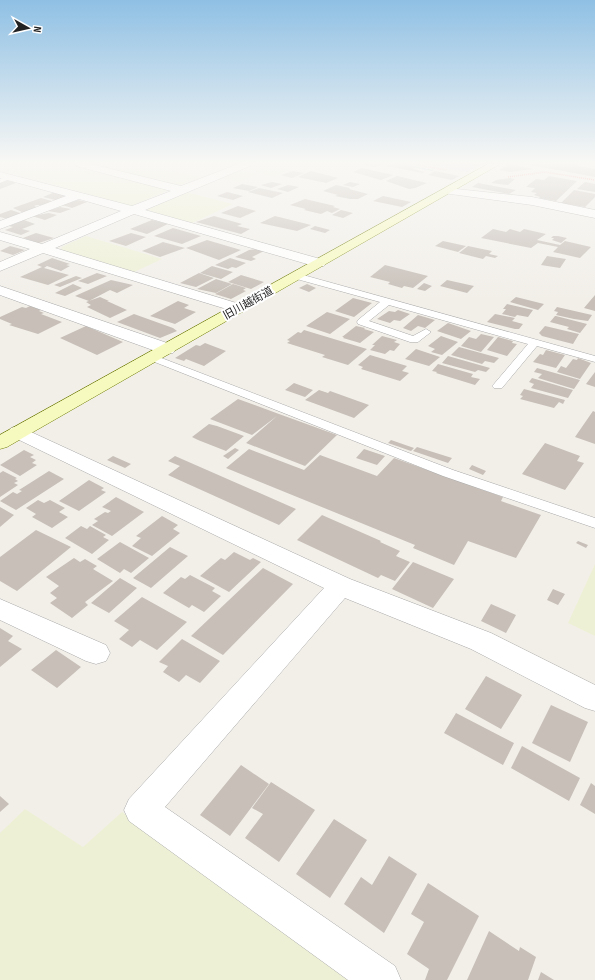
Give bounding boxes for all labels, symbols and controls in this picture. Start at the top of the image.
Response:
north arrow [8,8,48,48]
text: N [31,26,44,33]
street label: 旧川越街道 [221,284,275,322]

